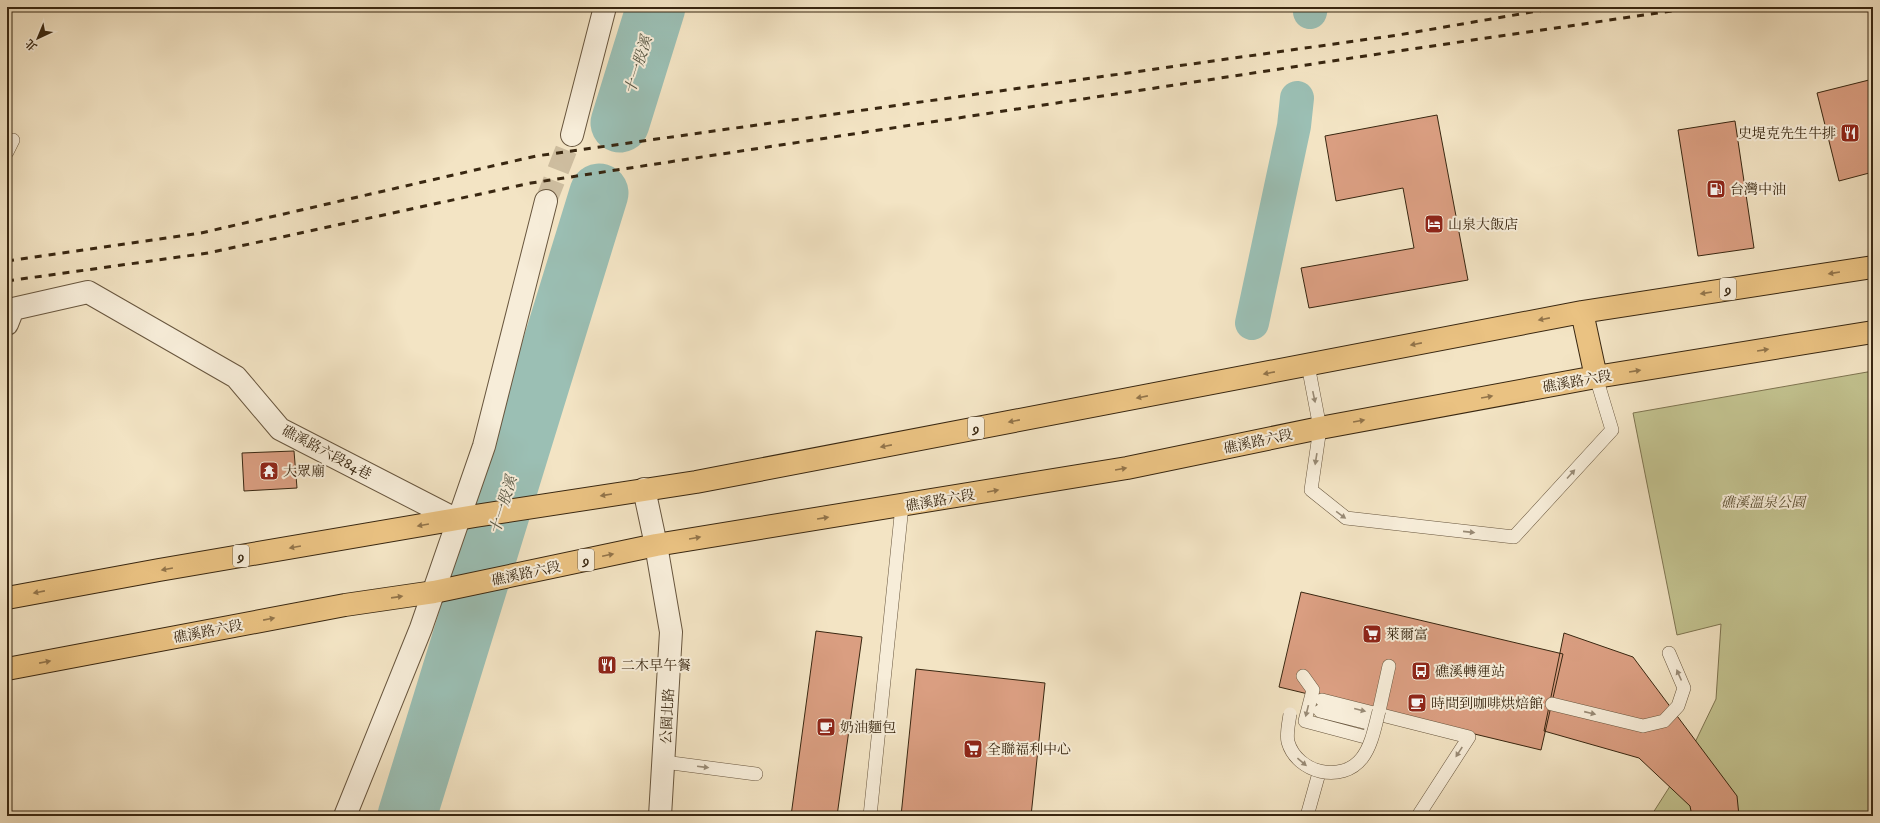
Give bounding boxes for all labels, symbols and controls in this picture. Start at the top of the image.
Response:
north arrow [18,18,58,58]
water label: 十一股溪 [621,32,657,97]
text: 北 [23,36,41,53]
restaurant icon: 史堤克先生牛排 [1839,122,1861,144]
place label: 史堤克先生牛排 [1738,125,1836,143]
fuel station icon: 台灣中油 [1705,178,1727,200]
place label: 台灣中油 [1730,181,1786,199]
hotel icon: 山泉大飯店 [1423,213,1445,235]
place label: 山泉大飯店 [1448,216,1518,234]
one-way arrow [1828,270,1841,276]
road number: 9 [1720,278,1736,300]
one-way arrow [1700,290,1712,296]
one-way arrow [1538,317,1550,323]
one-way arrow [1410,341,1422,347]
one-way arrow [1757,347,1769,353]
street label: 礁溪路六段 [1541,367,1613,397]
one-way arrow [1628,368,1641,374]
one-way arrow [1263,370,1275,376]
one-way arrow [1311,391,1317,403]
one-way arrow [1136,394,1148,400]
one-way arrow [1481,394,1493,400]
road number: 9 [968,417,984,439]
one-way arrow [1353,418,1365,424]
one-way arrow [1008,419,1020,425]
street label: 礁溪路六段84巷 [279,422,374,484]
street label: 礁溪路六段 [1222,426,1294,458]
one-way arrow [880,443,892,449]
one-way arrow [1313,453,1319,465]
temple icon: 大眾廟 [258,460,280,482]
place label: 大眾廟 [283,463,325,481]
one-way arrow [1115,466,1127,472]
one-way arrow [1566,470,1575,479]
water label: 十一股溪 [486,472,522,537]
street label: 礁溪路六段 [904,486,976,516]
one-way arrow [987,487,999,493]
one-way arrow [600,492,612,498]
park label: 礁溪溫泉公園 [1721,494,1807,512]
one-way arrow [1336,511,1347,519]
one-way arrow [817,515,829,521]
one-way arrow [417,522,429,528]
one-way arrow [1463,529,1475,536]
one-way arrow [689,535,701,541]
one-way arrow [289,544,301,550]
road number: 9 [233,545,249,567]
road number: 9 [578,549,594,571]
one-way arrow [602,552,614,558]
street label: 礁溪路六段 [490,558,562,590]
one-way arrow [161,566,173,572]
one-way arrow [33,590,45,596]
one-way arrow [391,594,404,600]
street label: 礁溪路六段 [172,616,244,647]
one-way arrow [263,616,275,622]
supermarket icon: 萊爾富 [1361,623,1383,645]
place label: 萊爾富 [1386,626,1428,644]
restaurant icon: 二木早午餐 [596,654,618,676]
place label: 二木早午餐 [621,657,691,675]
one-way arrow [39,658,51,664]
bus stop icon: 礁溪轉運站 [1410,660,1432,682]
place label: 礁溪轉運站 [1435,663,1505,681]
one-way arrow [1675,668,1681,680]
street label: 公園北路 [658,688,678,744]
cafe icon: 時間到咖啡烘焙館 [1406,692,1428,714]
place label: 時間到咖啡烘焙館 [1431,695,1543,713]
one-way arrow [1304,705,1310,717]
one-way arrow [1354,707,1366,713]
one-way arrow [1584,711,1596,717]
cafe icon: 奶油麵包 [815,716,837,738]
place label: 奶油麵包 [840,719,896,737]
supermarket icon: 全聯福利中心 [962,738,984,760]
place label: 全聯福利中心 [987,741,1071,759]
one-way arrow [1455,747,1462,758]
one-way arrow [1297,757,1307,766]
one-way arrow [697,764,709,771]

